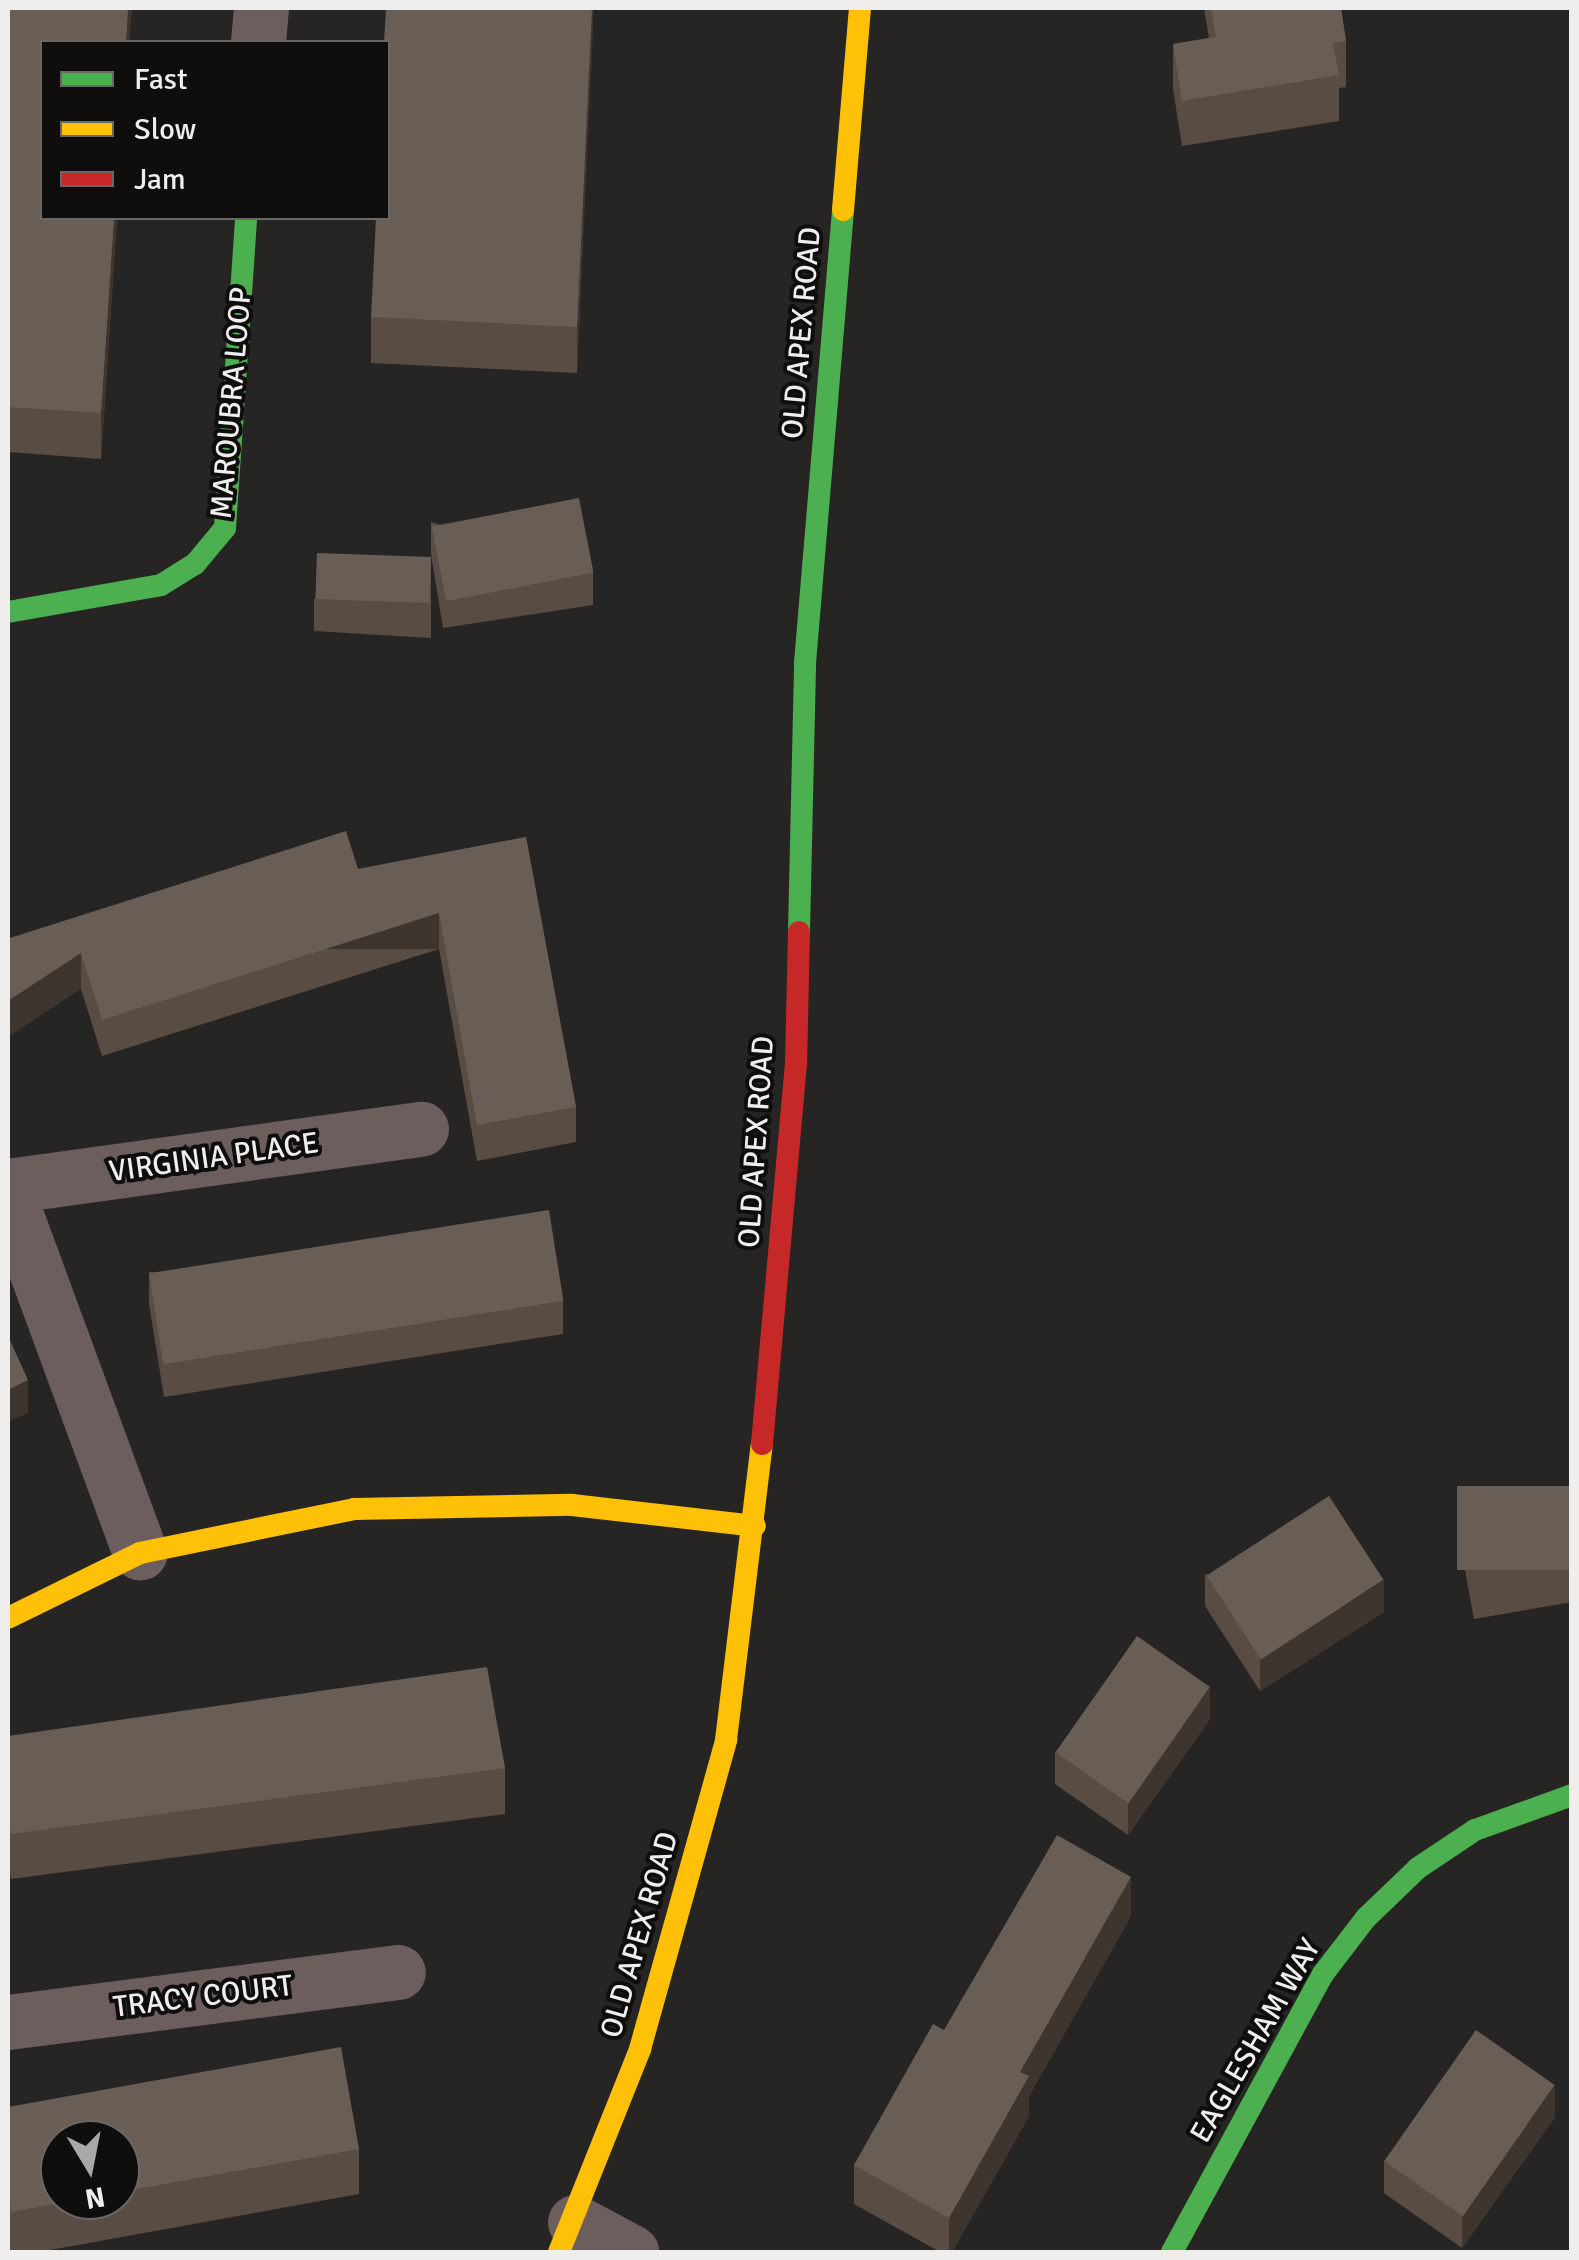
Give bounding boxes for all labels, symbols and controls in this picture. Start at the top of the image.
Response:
legend [40,40,390,220]
text: Fast [134,61,187,98]
text: Slow [134,111,196,148]
text: Jam [134,161,186,198]
street label: OLD APEX ROAD [775,226,829,440]
street label: MAROUBRA LOOP [204,286,260,520]
street label: OLD APEX ROAD [732,1035,782,1249]
street label: VIRGINIA PLACE [107,1125,321,1191]
street label: OLD APEX ROAD [593,1828,687,2042]
street label: EAGLESHAM WAY [1183,1933,1329,2149]
street label: TRACY COURT [111,1968,295,2026]
north arrow [40,2120,140,2220]
text: N [82,2179,107,2216]

